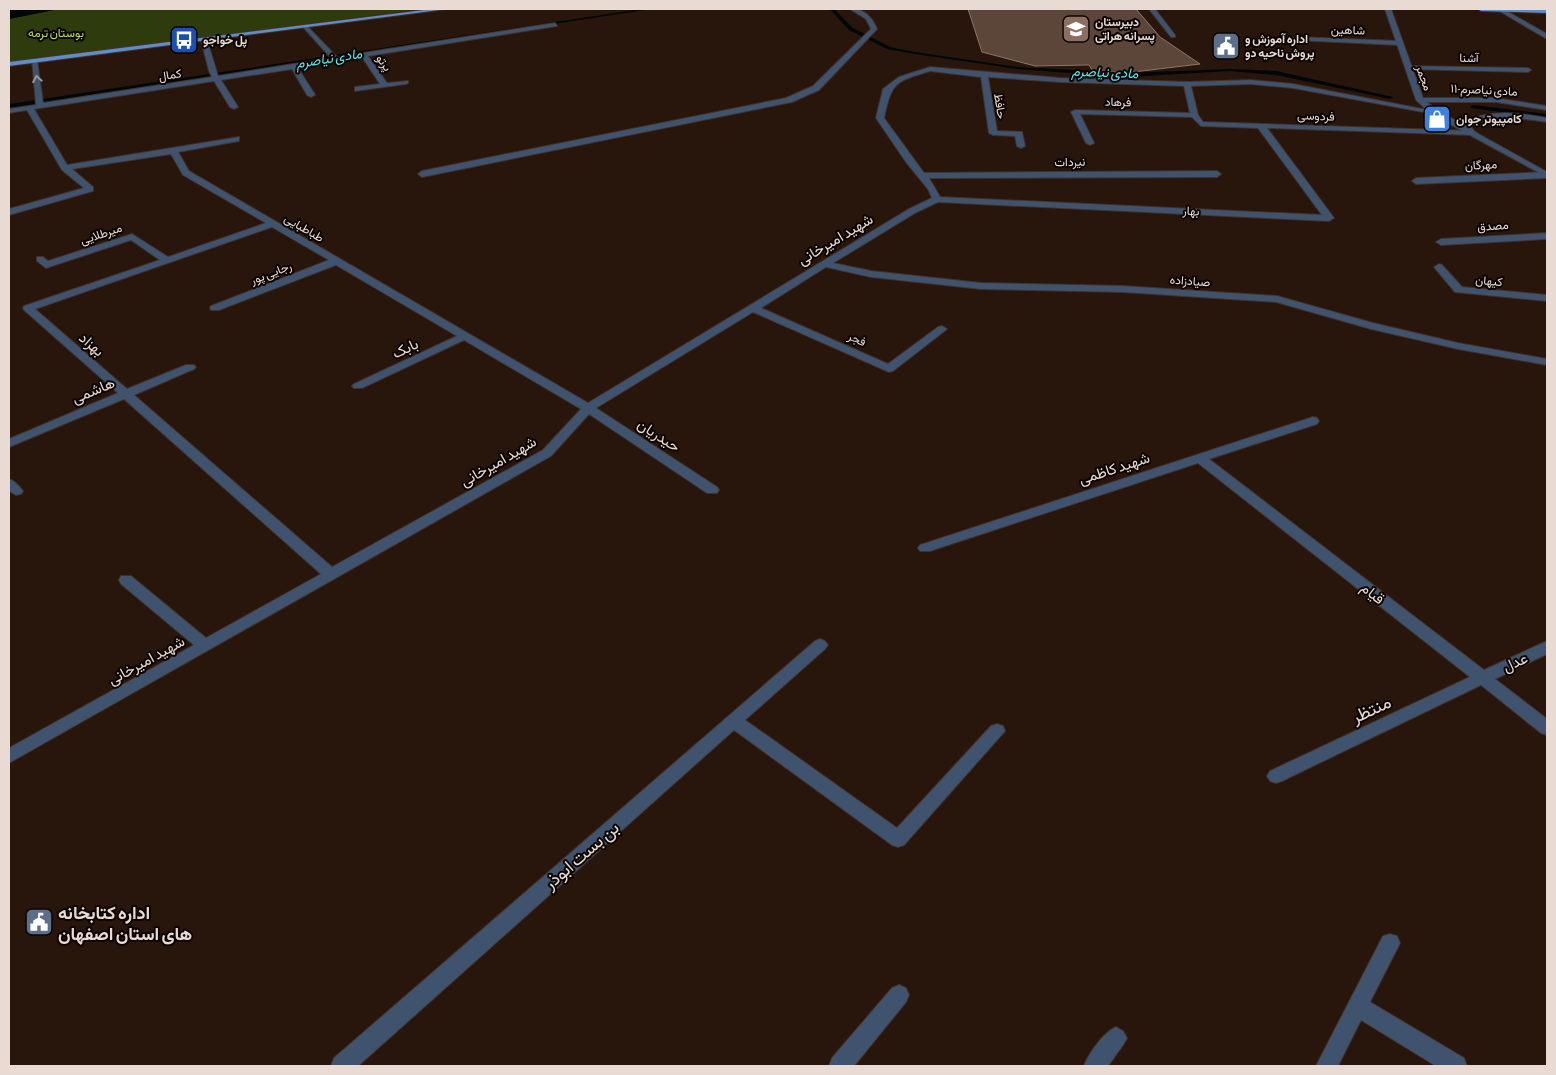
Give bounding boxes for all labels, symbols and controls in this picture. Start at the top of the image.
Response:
school or university icon: دبیرستان پسرانه هراتی [1061,14,1091,44]
place label: دبیرستان پسرانه هراتی [1095,15,1155,44]
street label: شاهین [1331,22,1365,39]
bus stop icon: پل خواجو [169,25,199,55]
park label: بوستان ترمه [28,26,84,41]
public building icon: اداره آموزش و پروش ناحیه دو [1211,31,1241,61]
place label: اداره آموزش و پروش ناحیه دو [1245,32,1314,61]
place label: پل خواجو [203,33,247,48]
water label: مادی نیاصرم [294,45,364,73]
street label: آشنا [1459,51,1480,65]
street label: پرتو [373,52,395,75]
street label: مجمر [1412,62,1435,93]
water label: مادی نیاصرم [1070,63,1139,83]
street label: کمال [158,66,183,85]
one-way arrow [32,75,43,83]
street label: ۱۱-مادی نیاصرم [1450,81,1518,100]
street label: حافظ [991,92,1009,120]
street label: فرهاد [1105,95,1131,110]
shop icon: کامپیوتر جوان [1422,104,1452,134]
street label: فردوسی [1297,108,1335,125]
place label: کامپیوتر جوان [1456,112,1522,127]
street label: نیردات [1054,155,1086,170]
street label: مهرگان [1464,157,1498,174]
street label: بهار [1181,204,1200,219]
street label: شهید امیرخانی [794,210,877,270]
street label: طباطبایی [281,211,326,246]
street label: مصدق [1477,218,1509,234]
street label: میرطلایی [78,221,124,248]
street label: رجایی پور [247,259,294,289]
street label: صیادزاده [1169,273,1211,290]
street label: کیهان [1475,273,1503,290]
street label: فجر [844,328,868,350]
street label: بهزاد [75,329,108,360]
street label: بابک [389,335,421,362]
street label: هاشمی [69,373,118,408]
street label: حیدریان [634,415,683,456]
street label: شهید امیرخانی [457,432,540,491]
street label: شهید کاظمی [1076,448,1152,489]
street label: قیام [1357,579,1388,609]
street label: شهید امیرخانی [105,632,188,690]
street label: عدل [1500,649,1531,676]
street label: منتظر [1347,691,1395,729]
street label: بن بست ابوذر [538,817,624,895]
place label: اداره کتابخانه های استان اصفهان [58,902,192,945]
public building icon: اداره کتابخانه های استان اصفهان [24,907,54,937]

